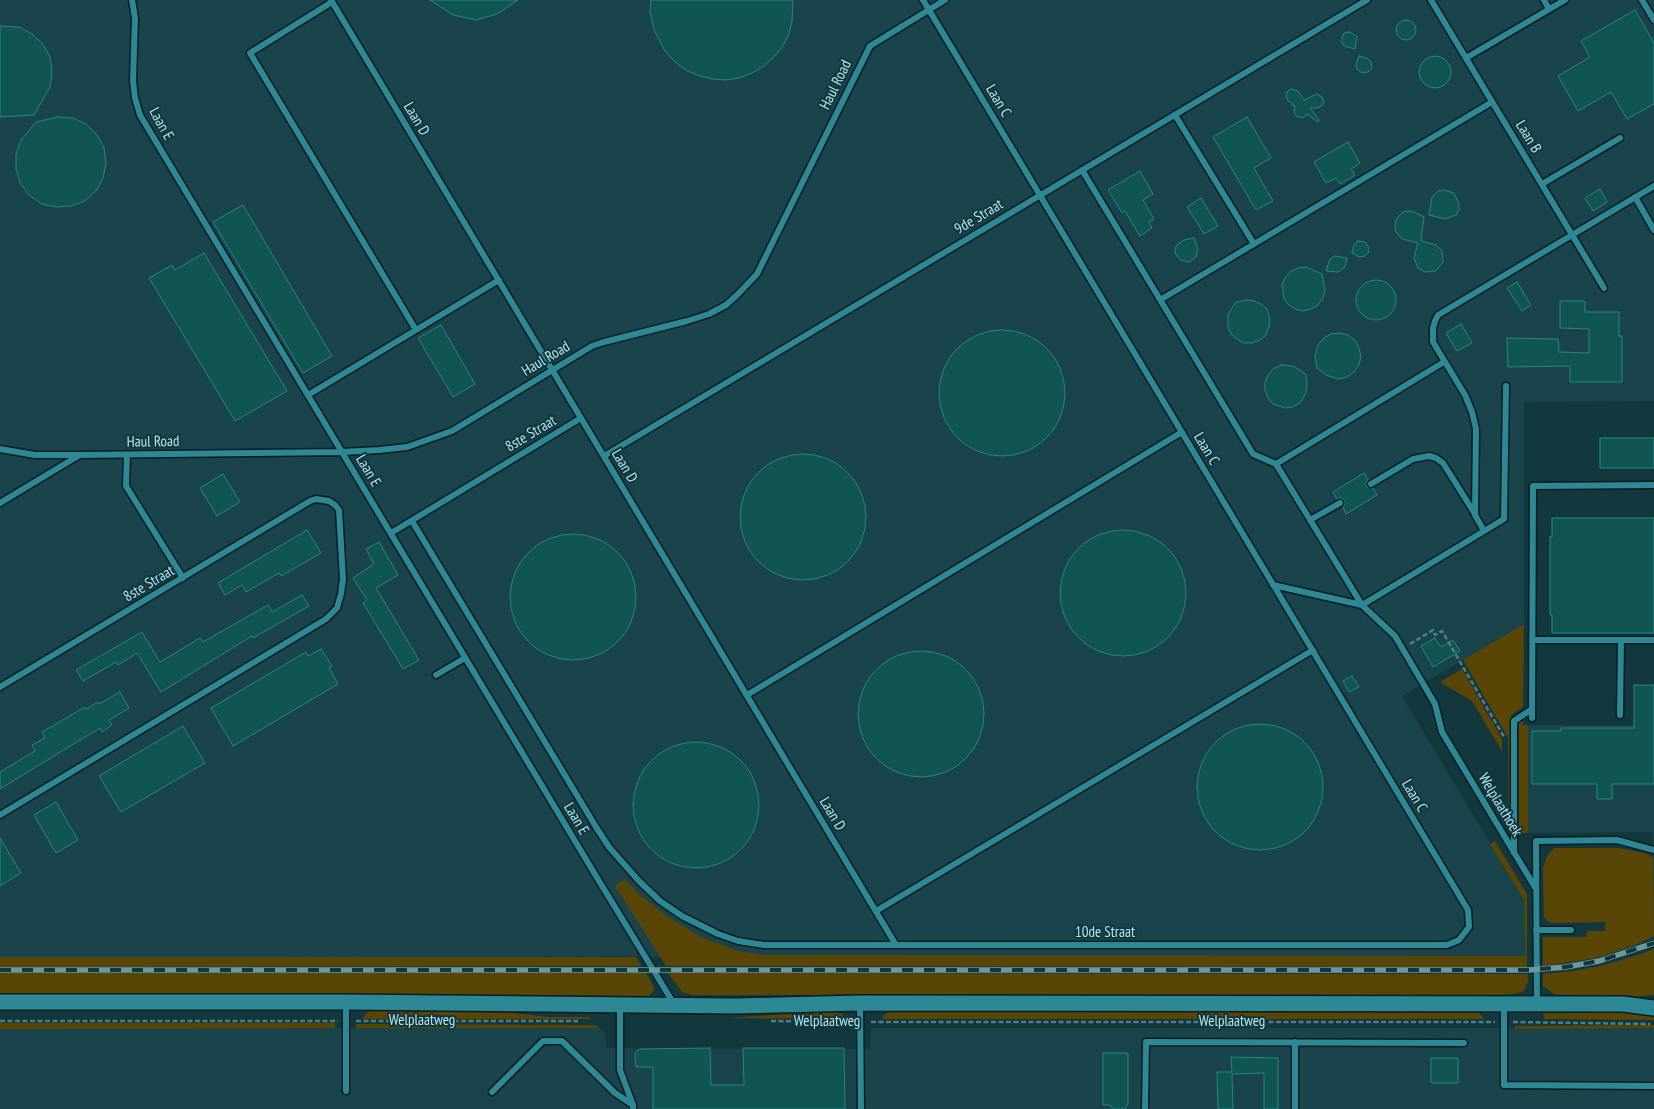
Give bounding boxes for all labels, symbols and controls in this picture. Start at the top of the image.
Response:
street label: Haul Road [816,57,856,113]
street label: Laan C [981,82,1015,120]
street label: Laan D [399,99,433,139]
street label: Laan E [145,105,177,143]
street label: Laan B [1511,117,1545,157]
street label: 9de Straat [951,196,1007,238]
street label: Haul Road [519,338,573,380]
street label: 8ste Straat [502,412,560,456]
street label: Laan C [1189,430,1223,468]
street label: Haul Road [126,433,180,451]
street label: Laan D [607,446,641,486]
street label: Laan E [351,452,385,490]
street label: 8ste Straat [120,562,178,606]
street label: Welplaathoek [1474,770,1526,840]
street label: Laan C [1397,777,1431,815]
street label: Laan D [815,794,849,834]
street label: Laan E [559,800,593,838]
street label: 10de Straat [1075,924,1135,942]
street label: Welplaatweg [389,1012,455,1030]
street label: Welplaatweg [794,1013,860,1031]
street label: Welplaatweg [1199,1013,1265,1031]

